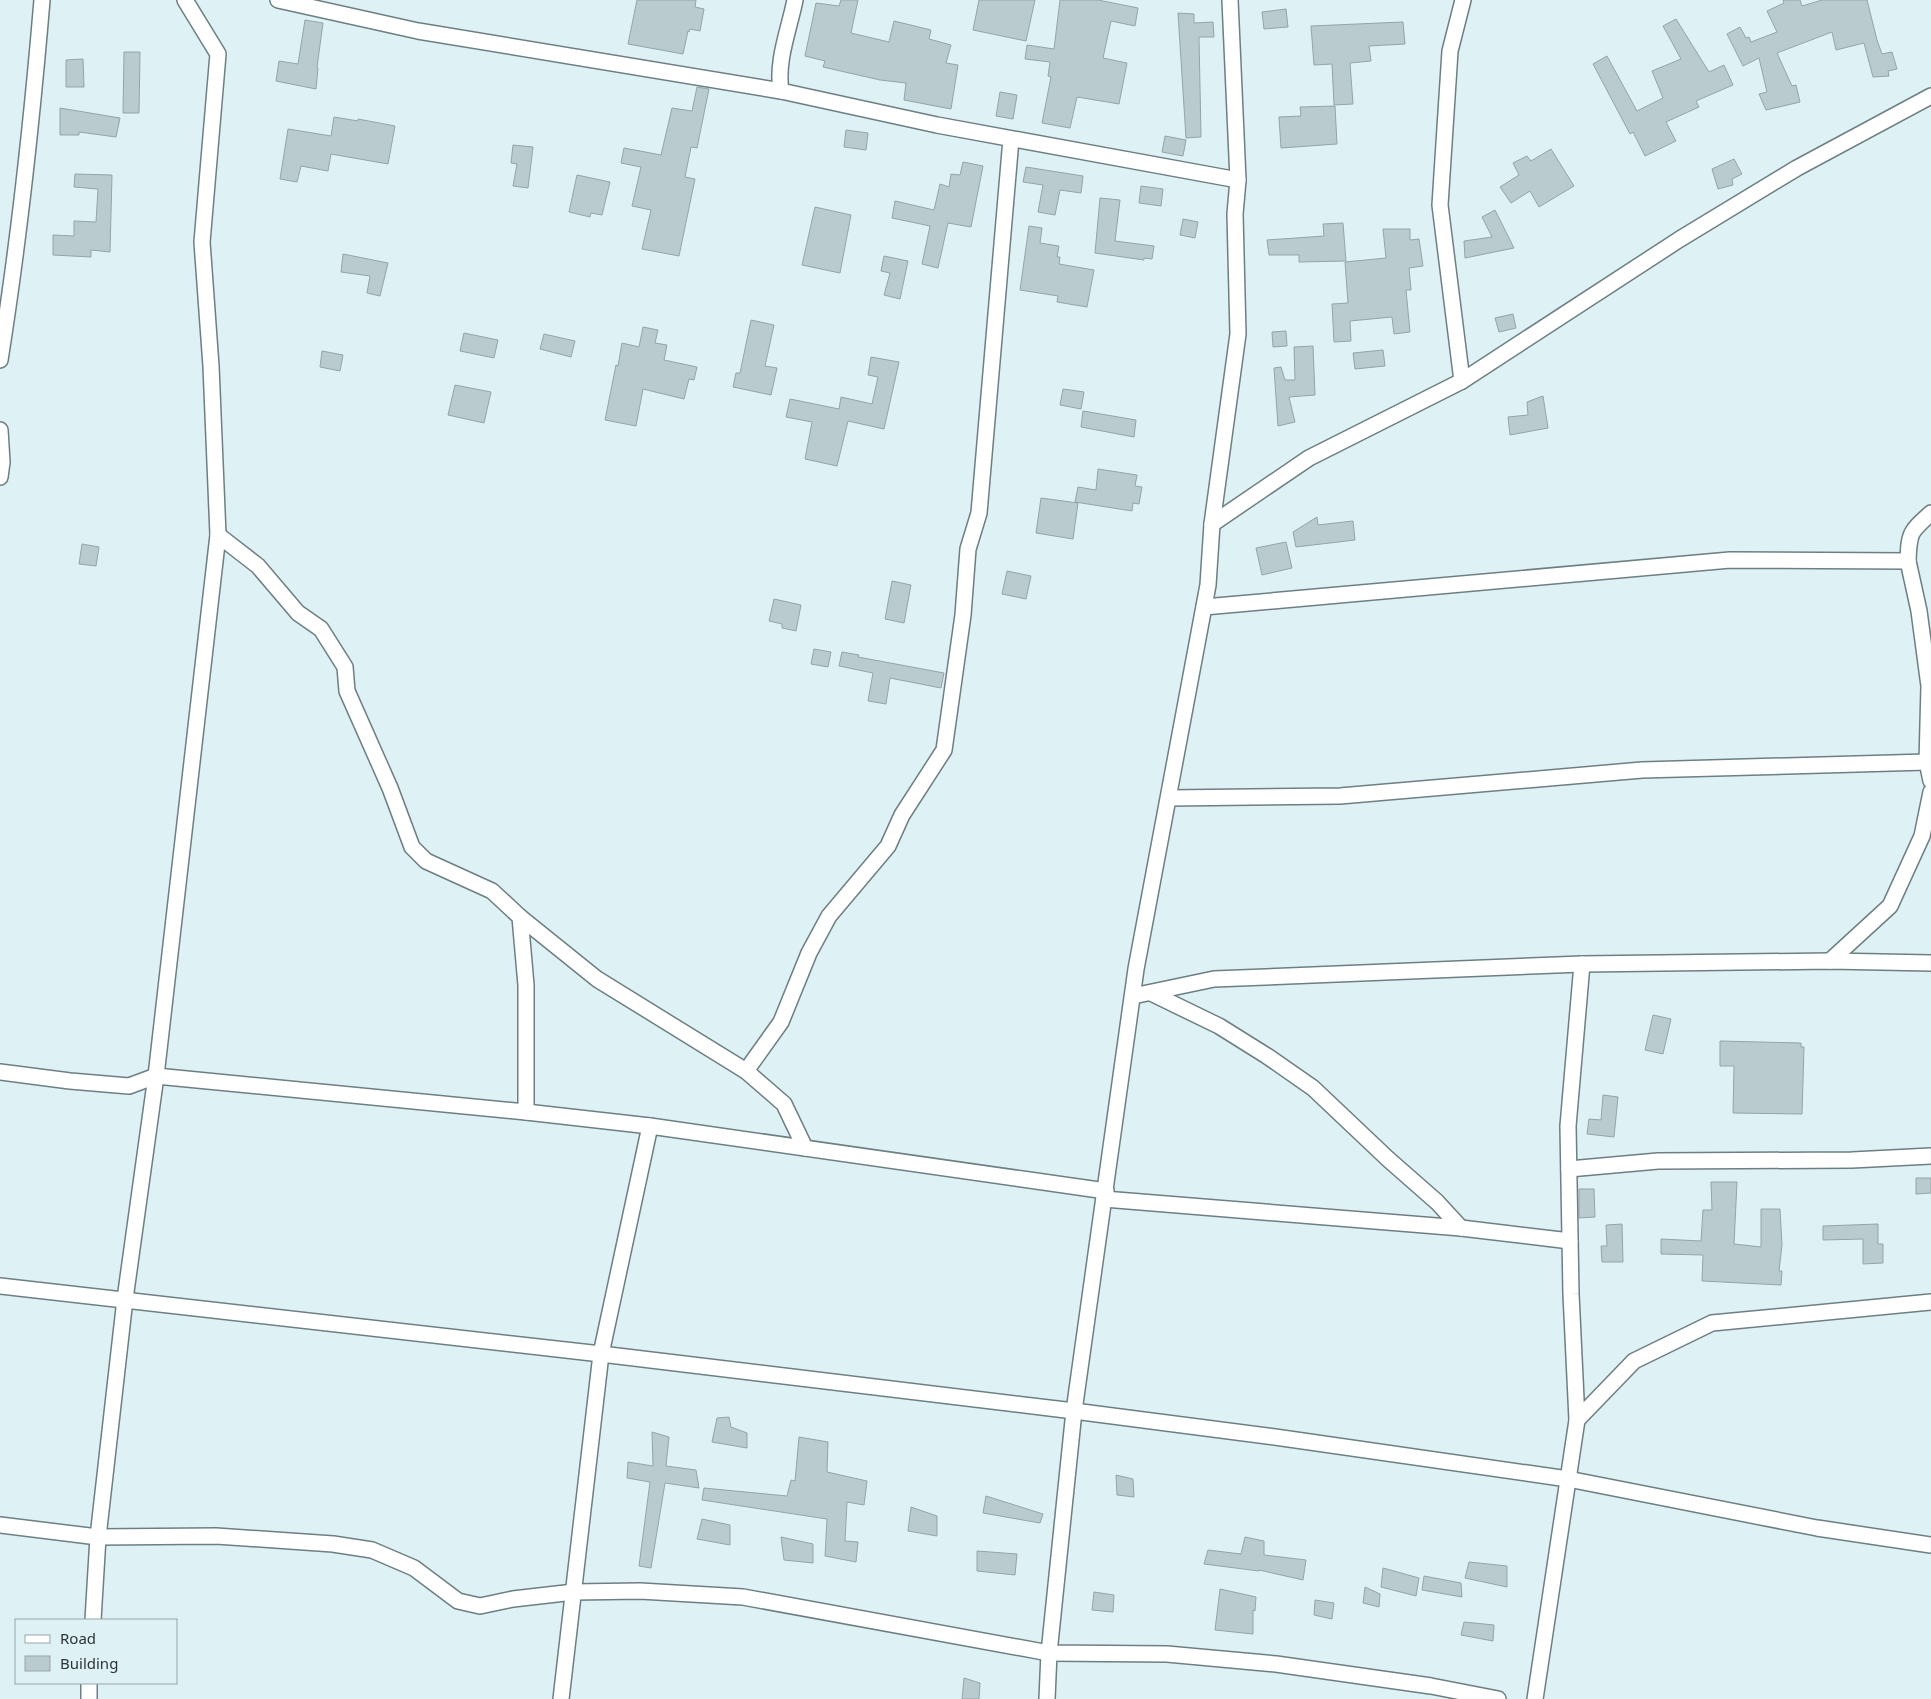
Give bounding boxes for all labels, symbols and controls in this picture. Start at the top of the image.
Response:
legend [15,1619,178,1684]
text: Road [60,1628,96,1648]
text: Building [60,1653,118,1673]

